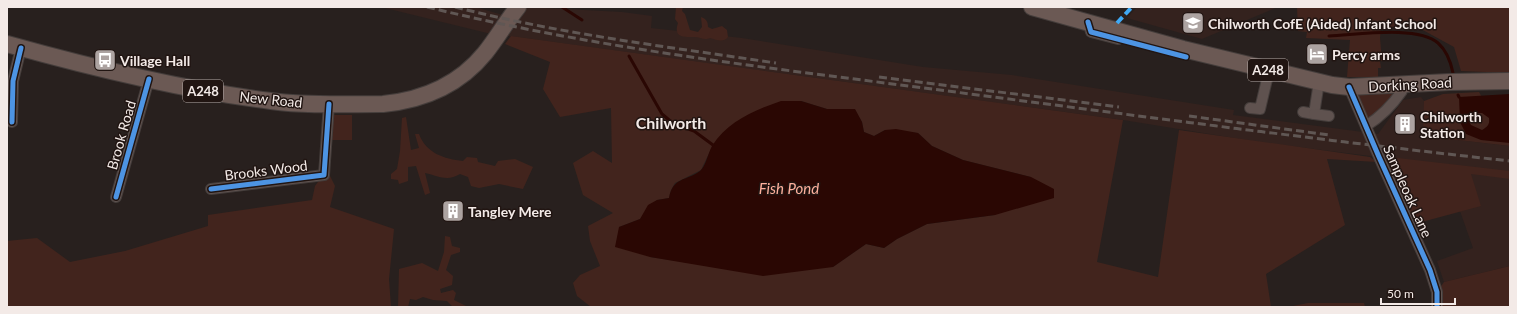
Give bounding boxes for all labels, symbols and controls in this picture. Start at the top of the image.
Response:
school or university icon: Chilworth CofE (Aided) Infant School [1180,10,1206,36]
place label: Chilworth CofE (Aided) Infant School [1208,15,1436,32]
hotel icon: Percy arms [1304,41,1330,67]
place label: Percy arms [1332,46,1400,63]
bus stop icon: Village Hall [92,47,118,73]
place label: Village Hall [119,52,190,69]
road number: A248 [1248,59,1288,81]
street label: Dorking Road [1368,73,1452,95]
road number: A248 [183,80,223,102]
street label: New Road [239,87,303,111]
street label: Brook Road [103,98,139,172]
place label: Chilworth Station [1420,108,1482,141]
building icon: Chilworth Station [1392,111,1418,137]
district label: Chilworth [636,113,706,132]
street label: Sampleoak Lane [1380,142,1436,240]
street label: Brooks Wood [223,156,309,184]
water label: Fish Pond [759,179,819,197]
building icon: Tangley Mere [440,198,466,224]
place label: Tangley Mere [468,203,552,220]
scale bar [1381,280,1455,306]
text: 50 m [1387,286,1414,301]

